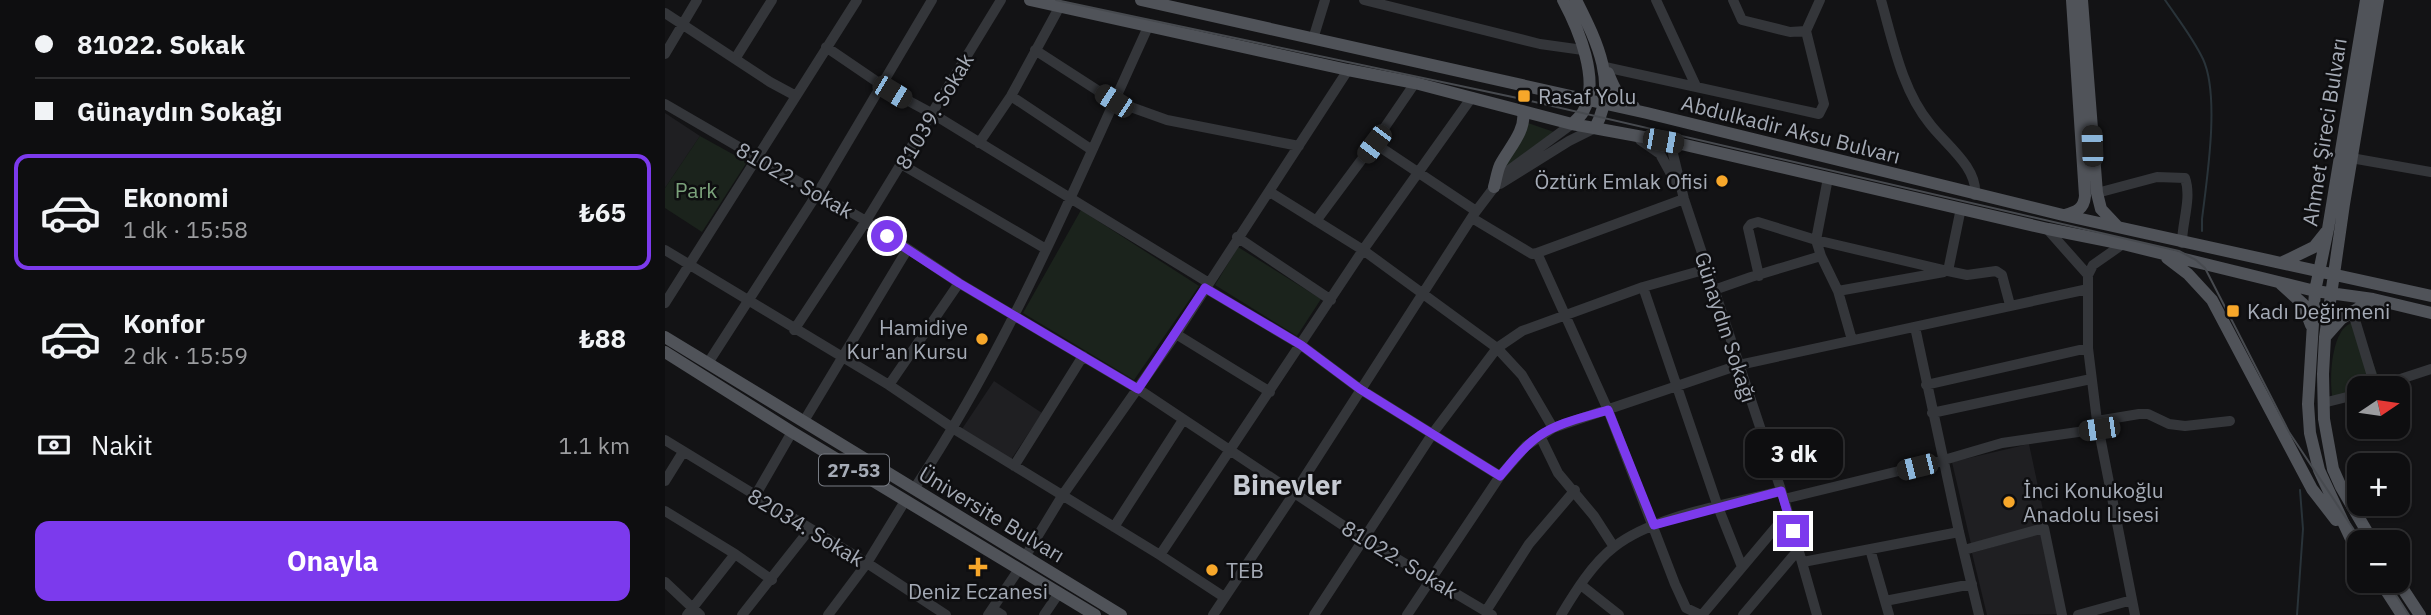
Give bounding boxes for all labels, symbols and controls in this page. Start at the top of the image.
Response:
text: 81022. Sokak [77,27,245,61]
street label: Ahmet Şireci Bulvarı [2295,36,2353,228]
street label: 81039. Sokak [888,48,980,174]
car [869,72,916,112]
car [1091,81,1138,121]
place label: Rasaf Yolu [1538,82,1636,110]
marker: Rasaf Yolu [1516,88,1532,104]
street label: Abdulkadir Aksu Bulvarı [1679,88,1903,170]
text: Günaydın Sokağı [77,94,283,128]
car [1353,121,1396,167]
car [2081,125,2104,167]
car [1641,127,1686,155]
street label: 81022. Sokak [731,135,859,225]
place label: Öztürk Emlak Ofisi [1535,167,1708,195]
marker: Öztürk Emlak Ofisi [1714,173,1730,189]
park label: Park [675,176,717,204]
text: Ekonomi [123,180,229,214]
icon: car [39,181,102,244]
text: ₺65 [579,195,626,229]
text: 1 dk · 15:58 [123,214,248,244]
route start [871,220,903,252]
street label: Günaydın Sokağı [1688,248,1764,406]
place label: Kadı Değirmeni [2247,297,2390,325]
marker: Kadı Değirmeni [2225,303,2241,319]
text: Konfor [123,306,205,340]
icon: car [39,307,102,370]
place label: Hamidiye Kur'an Kursu [847,313,968,365]
text: ₺88 [579,321,626,355]
marker: Hamidiye Kur'an Kursu [974,331,990,347]
text: 2 dk · 15:59 [123,340,248,370]
north arrow [2347,376,2410,439]
map controls [2347,376,2410,593]
car [2077,416,2122,442]
icon: cash [35,426,73,464]
text: Nakit [91,428,153,462]
text: 1.1 km [559,430,630,460]
callout: 3 dk [1744,430,1842,478]
text: 3 dk [1771,438,1817,468]
car [1895,452,1940,482]
button: + [2347,453,2410,516]
road number: 27-53 [819,454,889,485]
street label: Üniversite Bulvarı [914,459,1070,569]
district label: Binevler [1232,466,1342,503]
place label: İnci Konukoğlu Anadolu Lisesi [2023,476,2164,528]
street label: 82034. Sokak [743,481,869,573]
marker: İnci Konukoğlu Anadolu Lisesi [2001,494,2017,510]
street label: 81022. Sokak [1337,513,1463,605]
route end [1777,515,1809,547]
button: Onayla [35,521,630,601]
button: − [2347,530,2410,593]
place label: TEB [1226,556,1264,584]
marker: Deniz Eczanesi [970,559,986,575]
marker: TEB [1204,562,1220,578]
place label: Deniz Eczanesi [908,577,1048,605]

